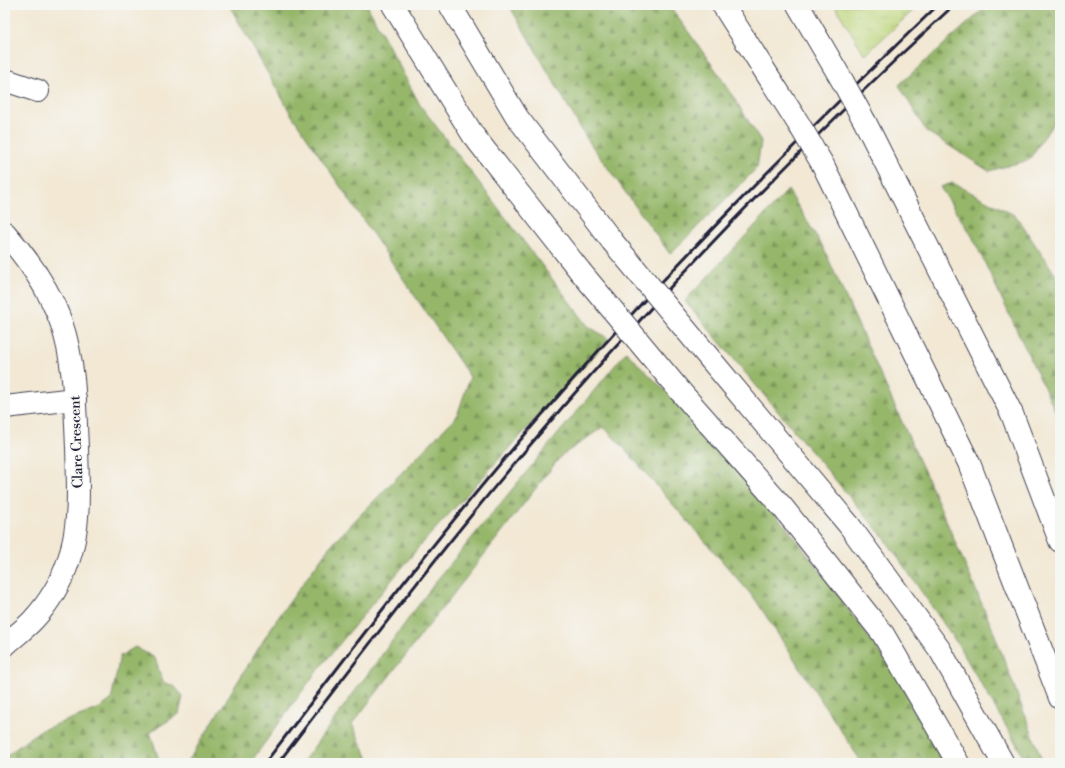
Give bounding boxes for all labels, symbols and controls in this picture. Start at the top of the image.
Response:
street label: Clare Crescent [66,395,88,489]

